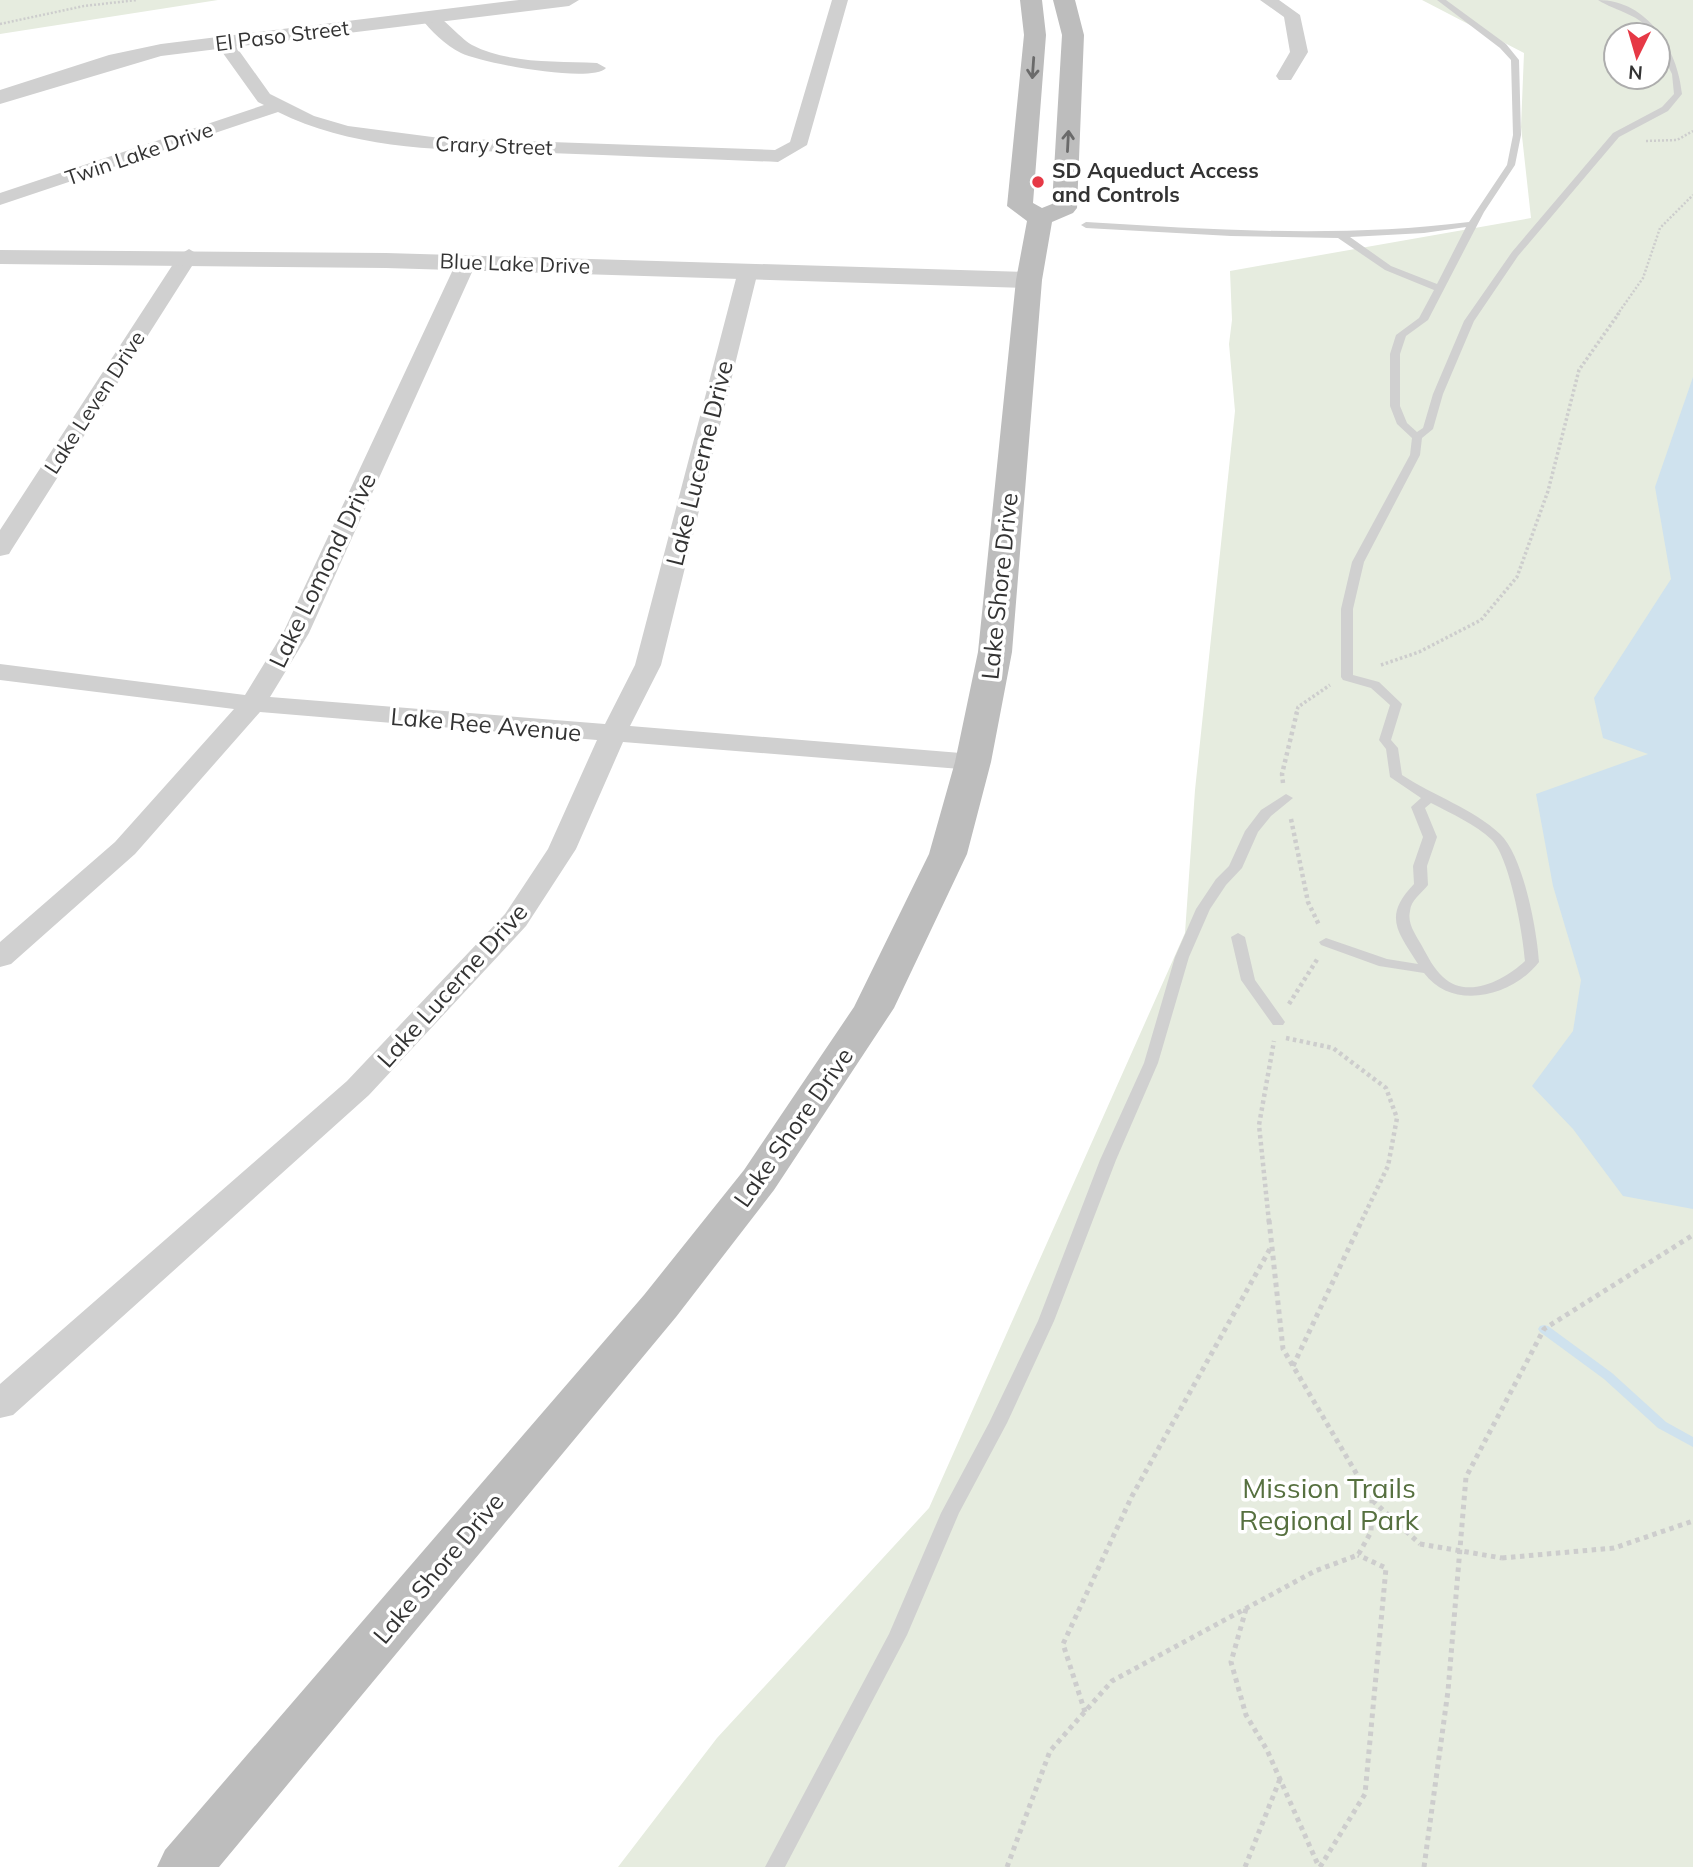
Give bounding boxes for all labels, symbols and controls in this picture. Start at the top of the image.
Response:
street label: El Paso Street [214,14,350,56]
north arrow [1602,21,1672,91]
one-way arrow [1026,56,1039,79]
text: N [1627,60,1644,86]
street label: Twin Lake Drive [62,116,216,190]
street label: Crary Street [435,130,553,160]
one-way arrow [1062,130,1075,153]
place label: SD Aqueduct Access and Controls [1052,157,1259,207]
marker: SD Aqueduct Access and Controls [1030,174,1046,190]
street label: Blue Lake Drive [439,247,591,279]
street label: Lake Leven Drive [38,326,150,478]
street label: Lake Lucerne Drive [659,357,739,569]
street label: Lake Lomond Drive [262,468,382,672]
street label: Lake Shore Drive [974,491,1024,681]
street label: Lake Ree Avenue [389,701,583,747]
street label: Lake Lucerne Drive [370,897,534,1073]
street label: Lake Shore Drive [727,1042,859,1212]
park label: Mission Trails Regional Park [1239,1470,1420,1537]
street label: Lake Shore Drive [366,1487,510,1649]

